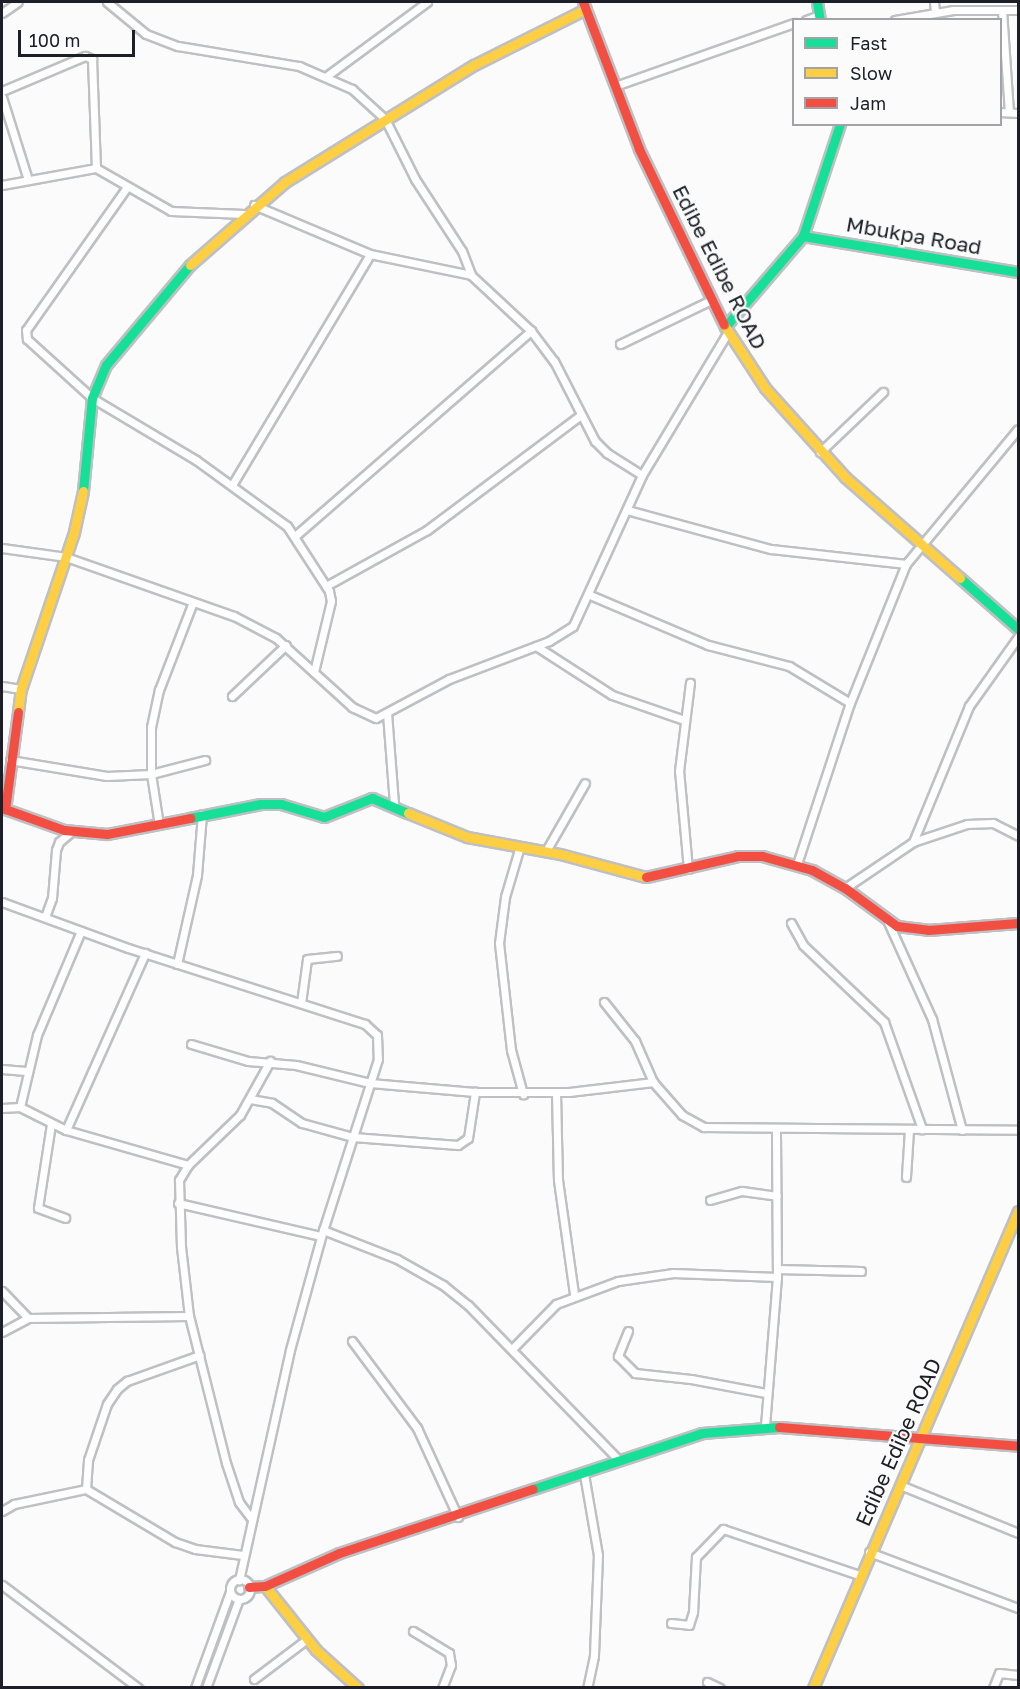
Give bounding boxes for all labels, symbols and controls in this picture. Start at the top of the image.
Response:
scale bar [21,18,138,56]
legend [792,18,1002,126]
text: 100 m [29,29,80,51]
text: Fast [850,32,887,54]
text: Slow [850,62,892,84]
text: Jam [850,92,886,114]
street label: Edibe Edibe ROAD [668,181,772,353]
street label: Mbukpa Road [844,211,984,259]
street label: Edibe Edibe ROAD [850,1354,946,1530]

